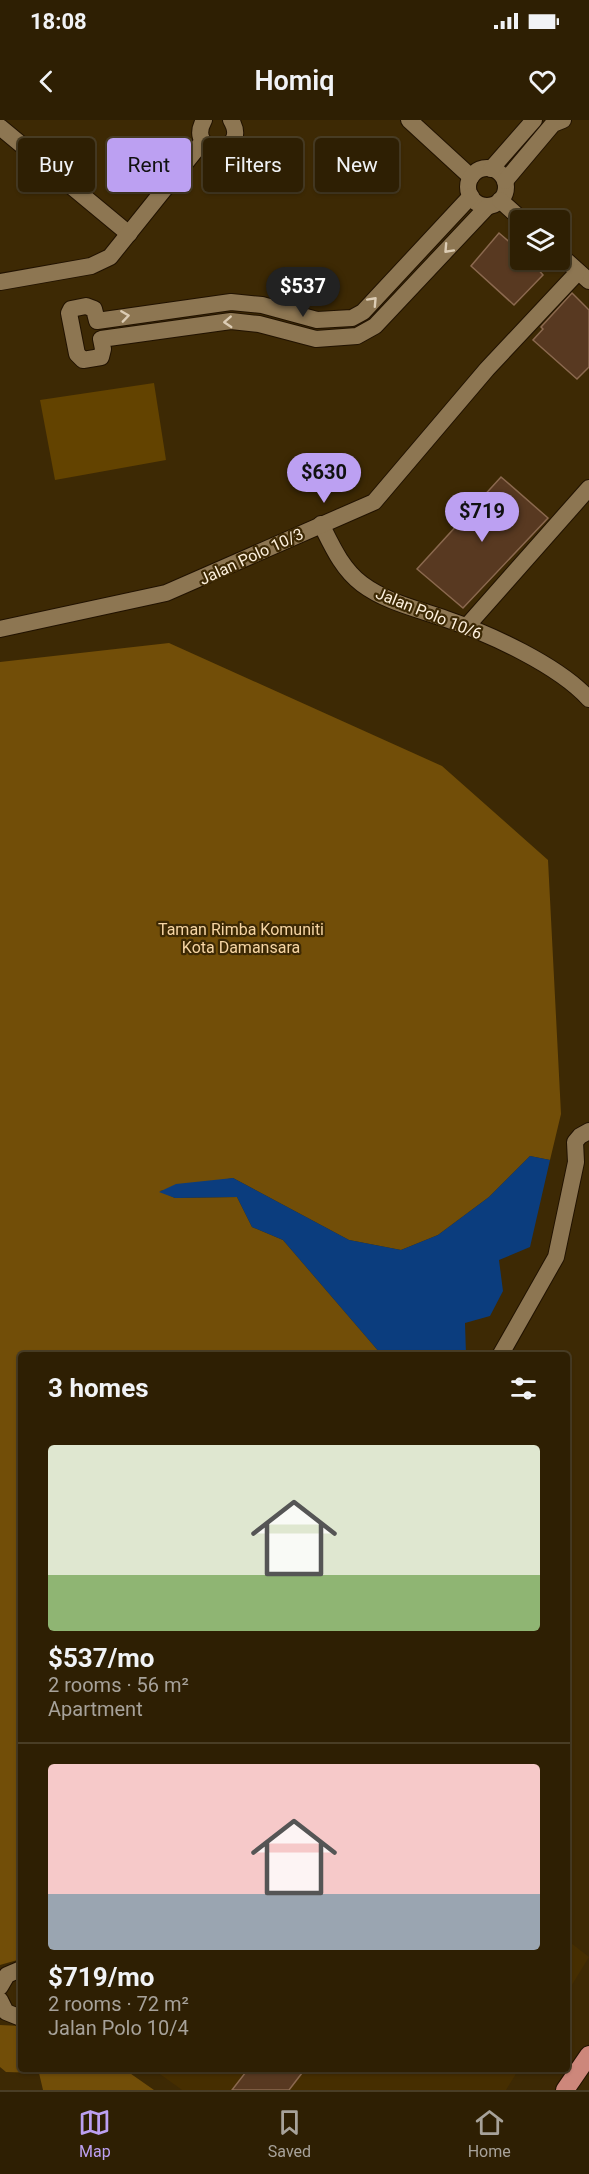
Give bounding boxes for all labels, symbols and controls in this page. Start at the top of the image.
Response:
text: 18:08 [30,9,87,34]
icon: back [30,65,63,98]
text: Homiq [254,65,335,97]
icon: heart [526,65,559,98]
chip: Buy [18,138,95,192]
chip: Rent [107,138,191,192]
chip: Filters [203,138,303,192]
chip: New [315,138,399,192]
map controls [510,210,570,270]
button: layers [510,210,570,270]
one-way arrow [444,242,455,252]
pin: $537 [267,267,339,318]
text: $537 [280,274,326,298]
one-way arrow [366,297,377,307]
one-way arrow [120,311,129,323]
one-way arrow [224,316,233,329]
pin: $630 [288,453,360,504]
text: $630 [301,460,347,484]
pin: $719 [446,492,518,543]
text: $719 [459,499,505,523]
street label: Jalan Polo 10/3 [196,524,306,589]
street label: Jalan Polo 10/6 [373,584,485,643]
park label: Taman Rimba Komuniti Kota Damansara [158,920,324,957]
icon: filters [507,1372,540,1405]
text: 3 homes [48,1373,149,1403]
icon: home [240,1484,348,1592]
text: $537/mo [48,1643,155,1673]
text: 2 rooms · 56 m² [48,1673,189,1697]
text: Apartment [48,1697,143,1721]
icon: home [240,1803,348,1911]
text: $719/mo [48,1962,155,1992]
text: 2 rooms · 72 m² [48,1992,189,2016]
text: Jalan Polo 10/4 [48,2016,189,2040]
tab: Map [78,2106,111,2161]
tab: Saved [268,2106,311,2161]
tab: Home [468,2106,511,2161]

